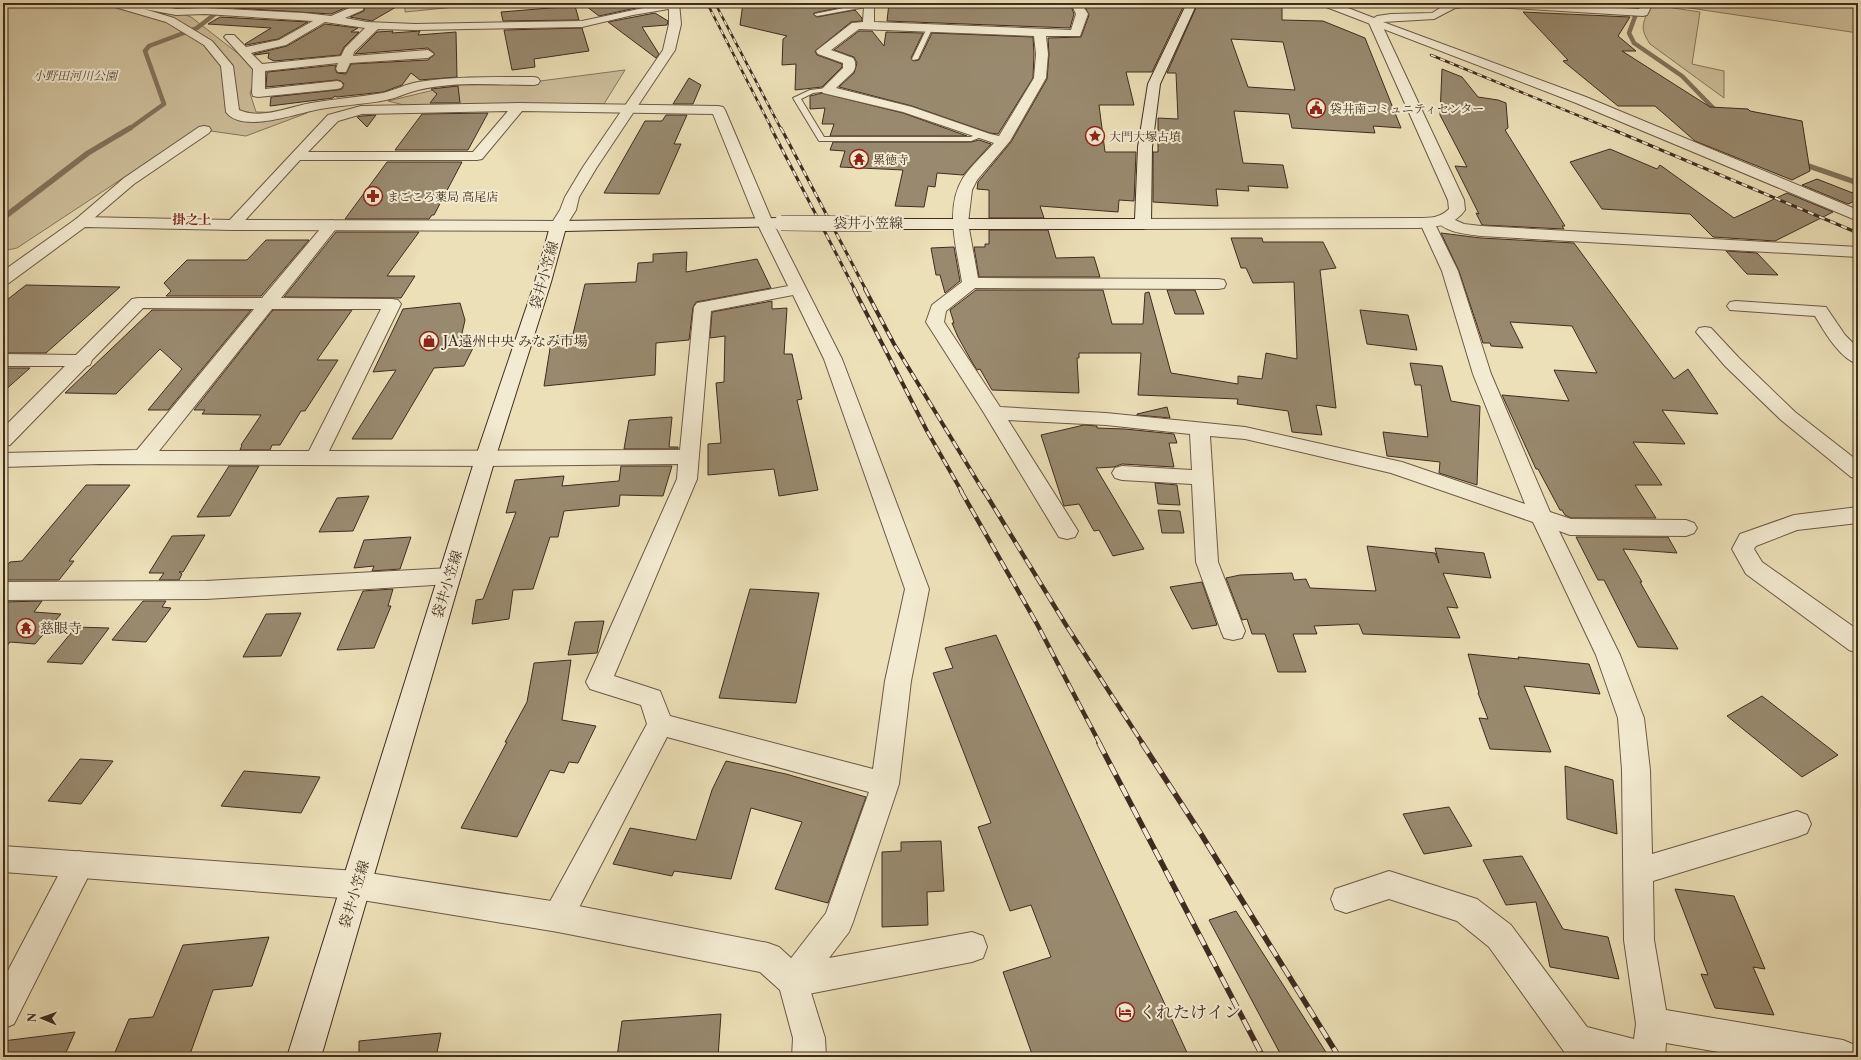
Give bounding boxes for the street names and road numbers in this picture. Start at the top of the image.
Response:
street label: 袋井小笠線 [833,214,903,232]
street label: 袋井小笠線 [526,239,562,311]
street label: 袋井小笠線 [428,548,466,620]
street label: 袋井小笠線 [335,858,373,930]

